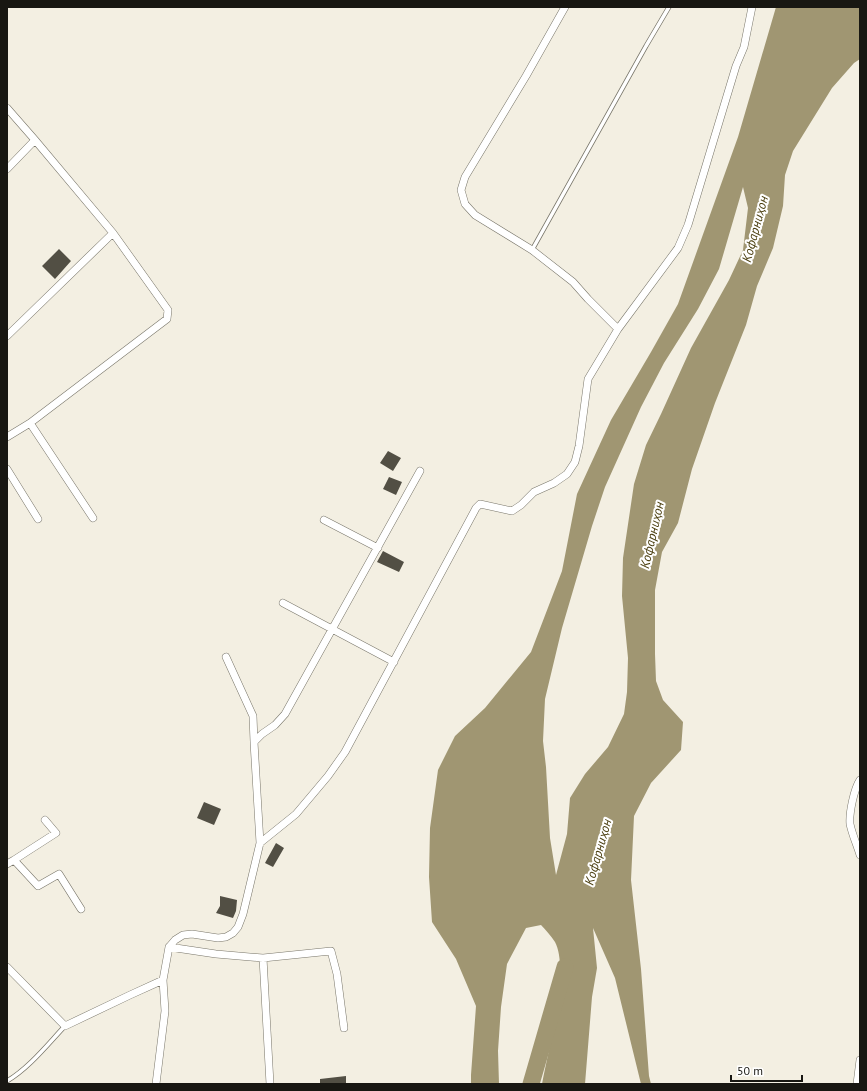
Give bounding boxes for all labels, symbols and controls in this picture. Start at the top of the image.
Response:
water label: Кофарниҳон [738,194,772,264]
water label: Кофарниҳон [636,500,668,570]
water label: Кофарниҳон [580,817,616,887]
scale bar [731,1057,802,1083]
text: 50 m [737,1063,763,1078]

